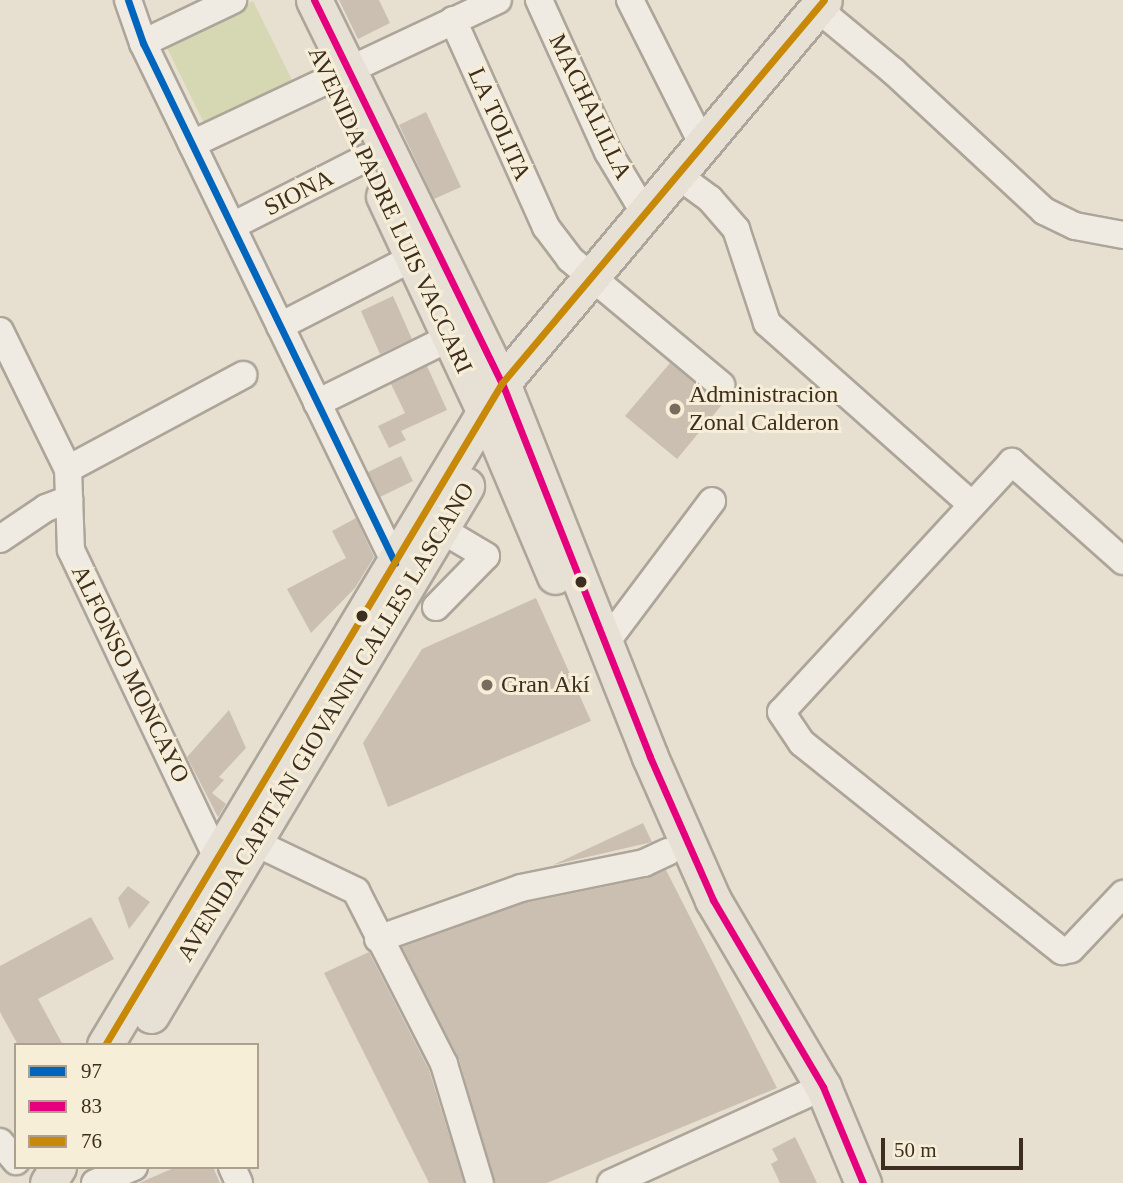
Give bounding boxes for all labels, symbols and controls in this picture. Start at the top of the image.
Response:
street label: MACHALILLA [542,29,638,185]
street label: AVENIDA PADRE LUIS VACCARI [301,41,479,379]
street label: LA TOLITA [461,62,537,186]
street label: SIONA [260,164,338,222]
place label: Administracion Zonal Calderon [689,381,839,437]
marker: Administracion Zonal Calderon [667,401,683,417]
street label: AVENIDA CAPITÁN GIOVANNI CALLES LASCANO [171,477,481,967]
street label: ALFONSO MONCAYO [65,561,195,787]
unlabelled marker [574,575,588,589]
unlabelled marker [355,609,369,623]
place label: Gran Akí [501,671,591,699]
marker: Gran Akí [479,677,495,693]
legend [14,1043,259,1169]
text: 97 [81,1059,102,1083]
text: 83 [81,1094,102,1118]
scale bar [885,1124,1027,1168]
text: 76 [81,1129,102,1153]
text: 50 m [894,1138,937,1162]

